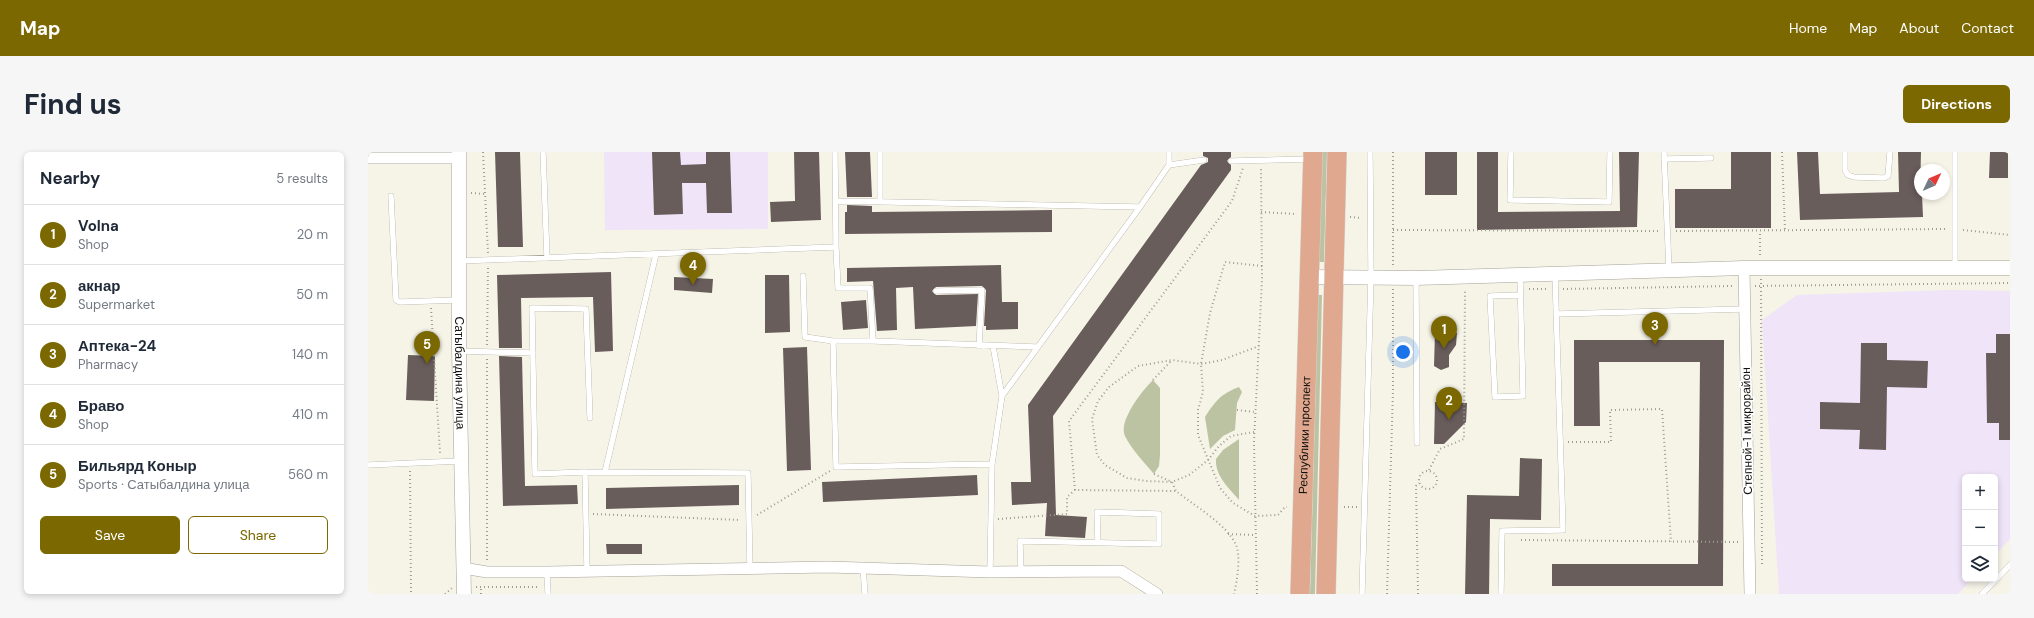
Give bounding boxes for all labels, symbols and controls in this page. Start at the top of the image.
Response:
text: Map [20,16,60,41]
text: Home [1789,19,1827,37]
text: Map [1849,19,1877,37]
text: About [1899,19,1939,37]
text: Contact [1961,19,2014,37]
button: Directions [1903,85,2010,123]
text: Find us [24,86,122,123]
north arrow [1914,164,1950,200]
text: Nearby [40,167,100,189]
text: 5 results [276,170,328,187]
text: Volna [78,216,119,236]
text: 1 [51,226,55,243]
text: 20 m [297,226,328,243]
text: Shop [78,236,109,253]
pin: 4 [680,252,706,285]
text: акнар [78,276,120,296]
text: 2 [49,286,57,303]
text: 50 m [296,286,328,303]
text: Supermarket [78,296,155,313]
pin: 3 [1642,312,1668,345]
pin: 1 [1431,316,1457,349]
street label: Сатыбалдина улица [451,317,469,430]
pin: 5 [414,331,440,364]
text: Аптека-24 [78,336,156,356]
your location [1393,342,1413,362]
text: 3 [49,346,57,363]
text: 140 m [292,346,328,363]
text: Pharmacy [78,356,138,373]
street label: Степной-1 микрорайон [1738,367,1756,495]
street label: Республики проспект [1295,375,1314,494]
pin: 2 [1436,387,1462,420]
text: Браво [78,396,124,416]
text: 4 [49,406,57,423]
text: 410 m [292,406,328,423]
text: Shop [78,416,109,433]
text: Бильярд Коныр [78,456,197,476]
text: 5 [49,466,57,483]
text: 560 m [288,466,328,483]
map controls [1962,474,1998,582]
button: + [1962,474,1998,510]
text: Sports · Сатыбалдина улица [78,476,250,493]
button: − [1962,510,1998,546]
button: Save [40,516,180,554]
button: Share [188,516,328,554]
button: layers [1962,546,1998,582]

